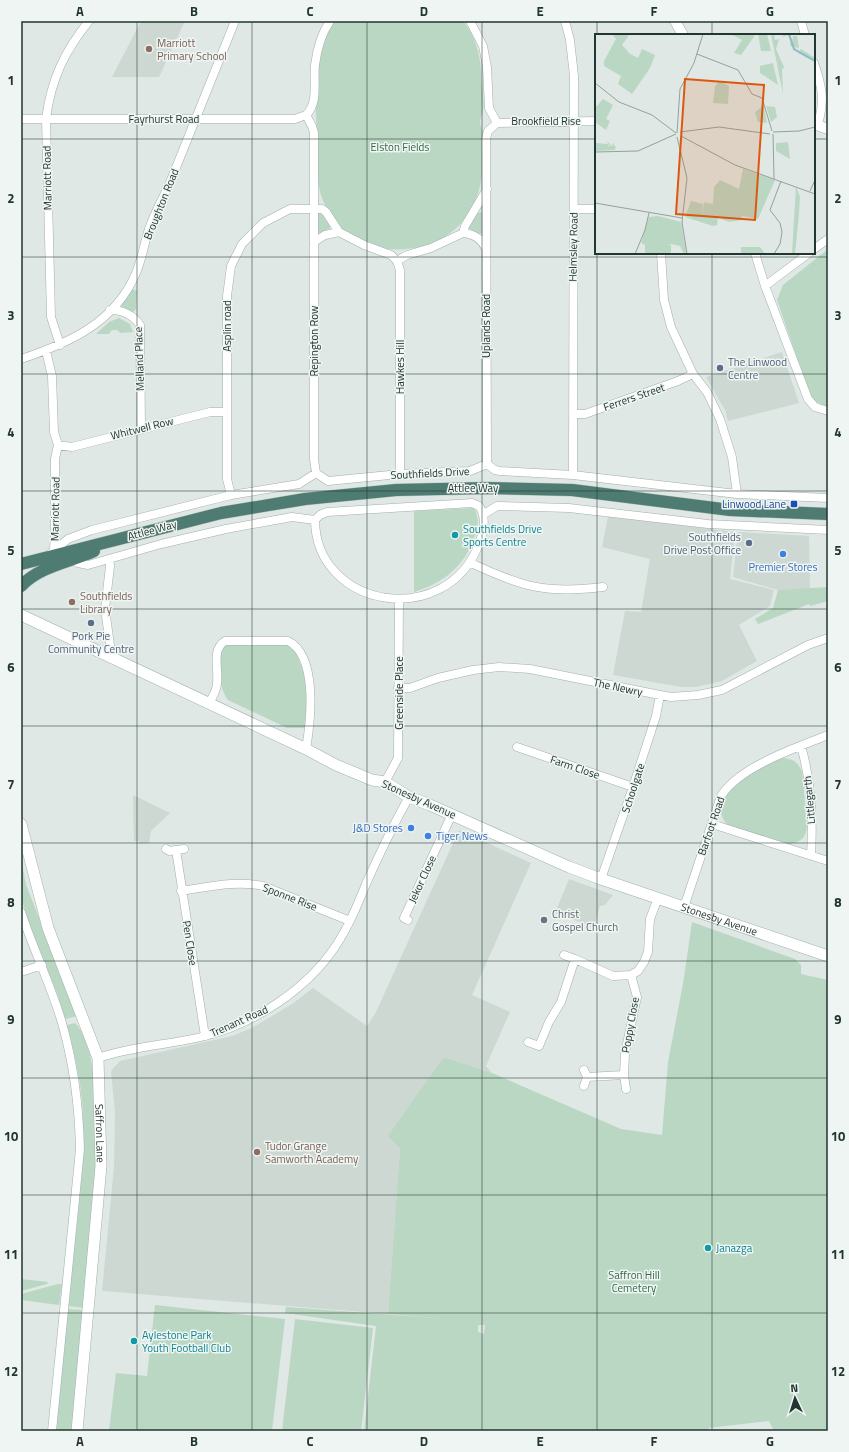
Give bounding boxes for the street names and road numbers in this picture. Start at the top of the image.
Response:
street label: Fayrhurst Road [129,111,200,127]
street label: Brookfield Rise [511,113,581,129]
street label: Marriott Road [38,145,56,210]
street label: Broughton Road [139,166,183,242]
street label: Helmsley Road [564,212,582,282]
street label: Uplands Road [478,294,494,358]
street label: Asplin road [219,300,235,352]
street label: Repington Row [306,305,322,376]
street label: Melland Place [130,326,148,391]
street label: Hawkes Hill [392,340,408,394]
street label: Ferrers Street [601,379,667,415]
street label: Whitwell Row [109,412,176,444]
street label: Southfields Drive [390,463,470,483]
street label: Marriott Road [46,476,64,541]
street label: Attlee Way [448,480,499,496]
street label: Attlee Way [126,516,179,544]
street label: Greenside Place [391,656,407,730]
street label: The Newry [592,674,645,700]
street label: Farm Close [548,751,602,783]
street label: Schoolgate [617,761,649,815]
street label: Stonesby Avenue [379,775,459,823]
street label: Littlegarth [799,775,819,825]
street label: Barfoot Road [693,794,729,858]
street label: Jekor Close [404,852,440,905]
street label: Sponne Rise [260,879,320,915]
street label: Stonesby Avenue [679,899,760,940]
street label: Pen Close [179,919,202,967]
street label: Poppy Close [617,995,643,1054]
street label: Trenant Road [208,1001,270,1041]
street label: Saffron Lane [91,1104,109,1163]

